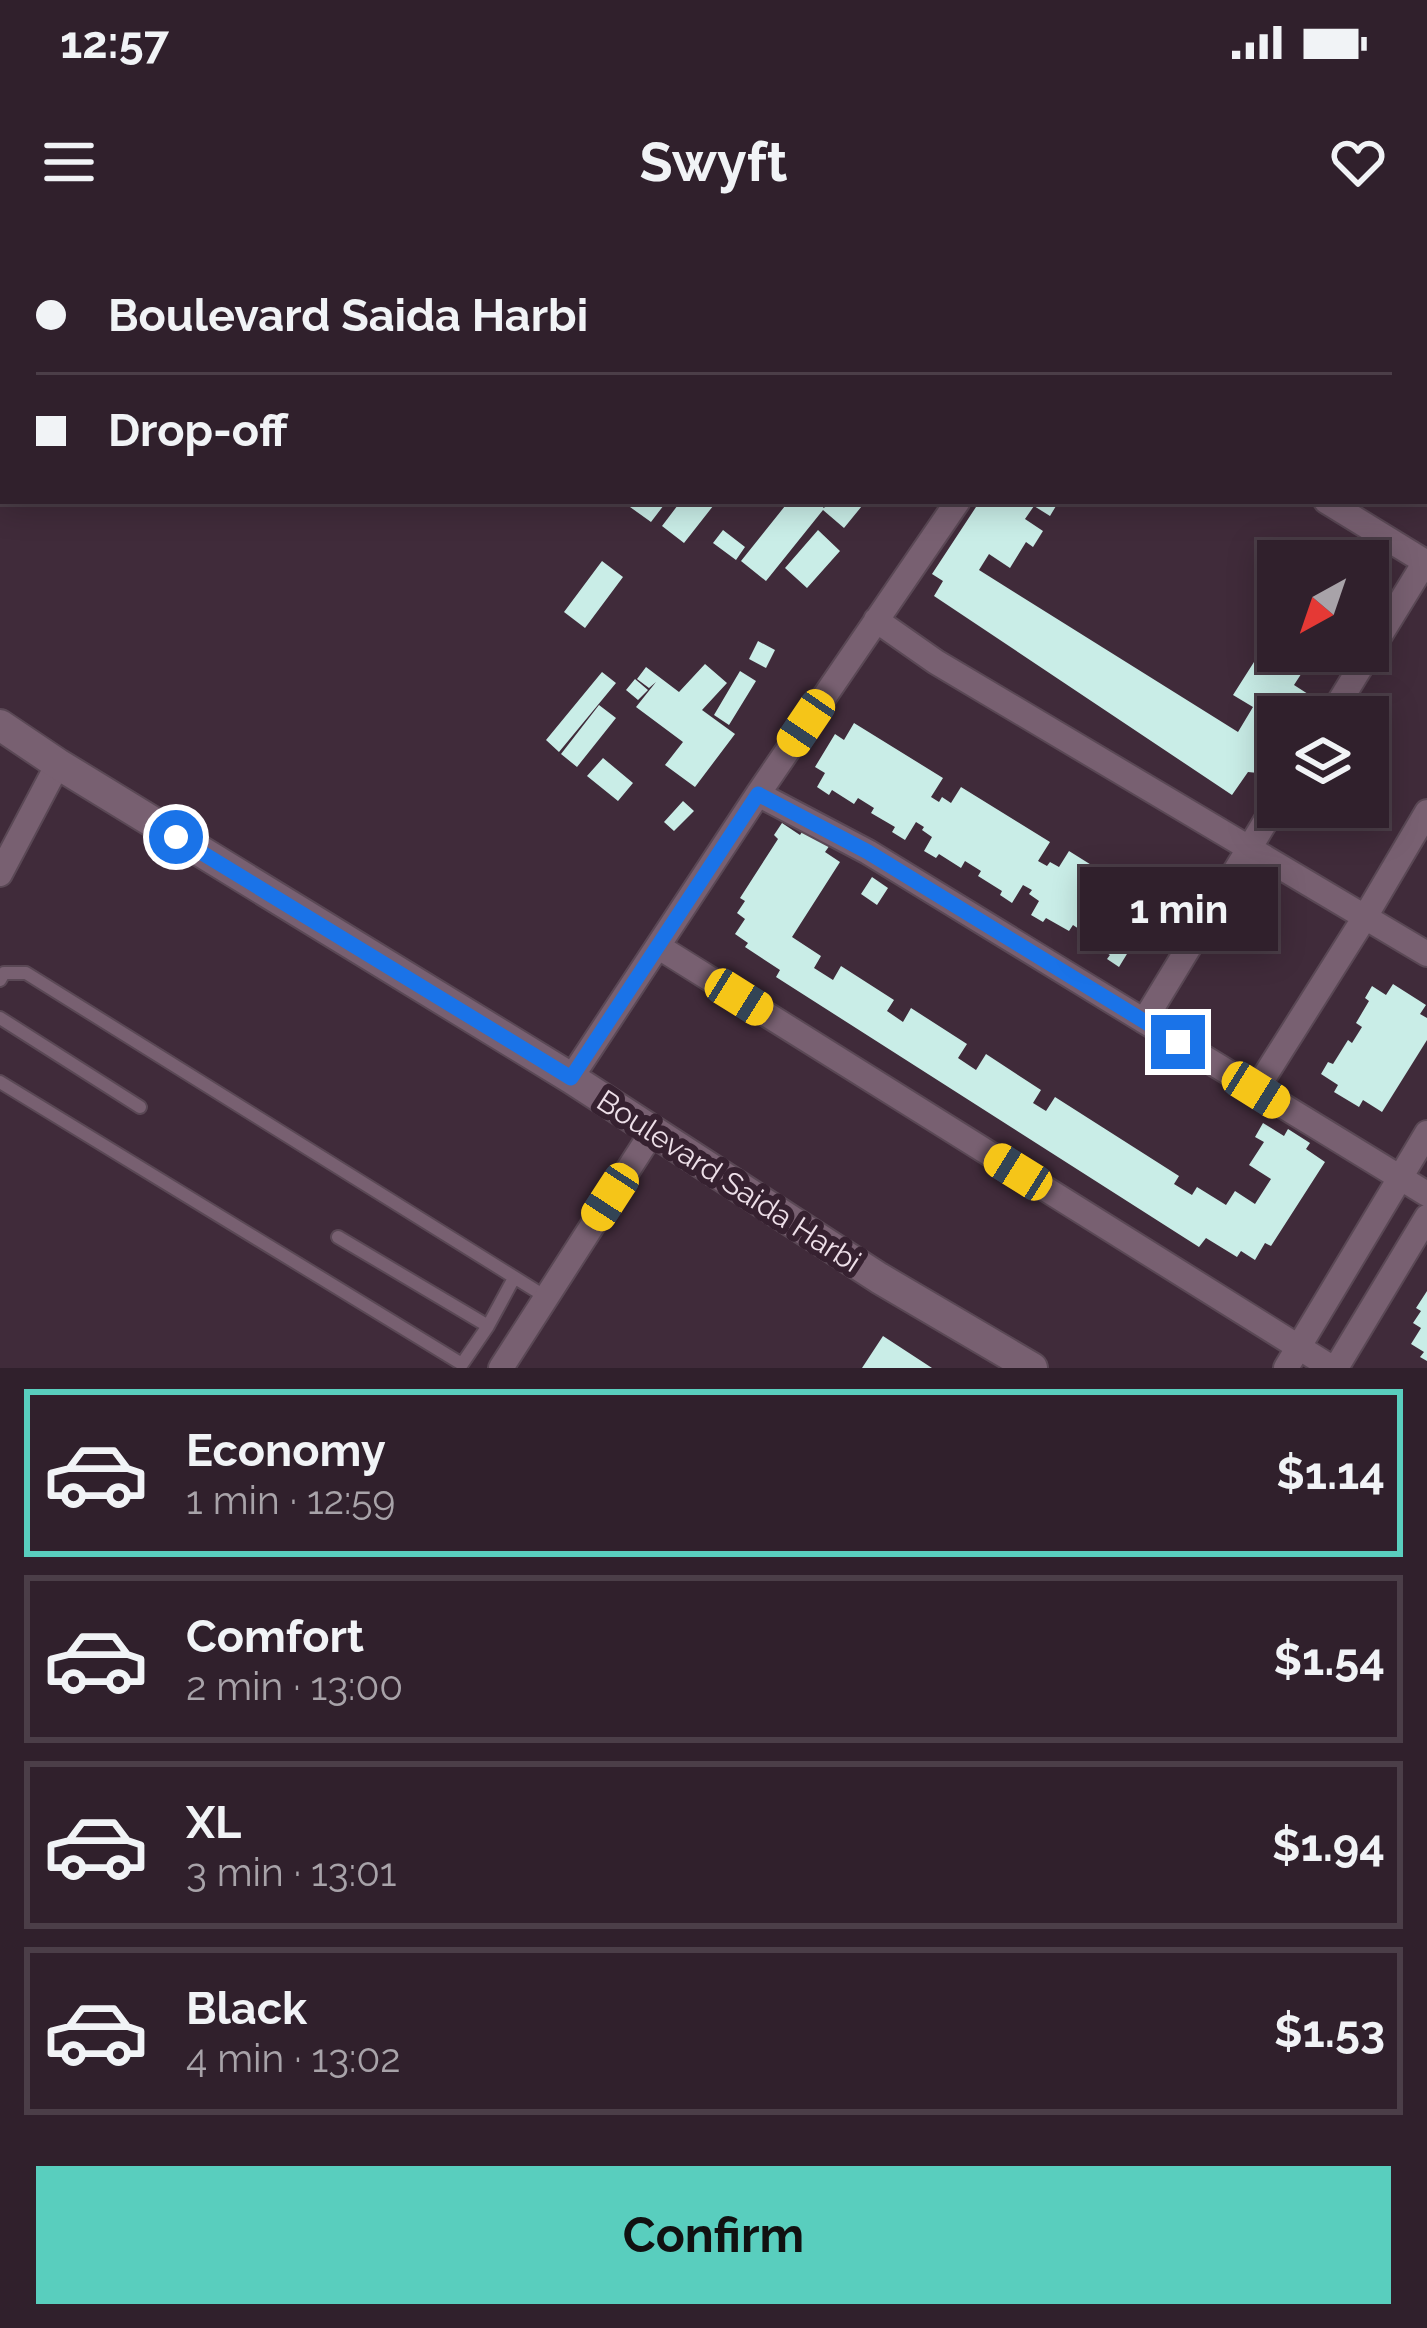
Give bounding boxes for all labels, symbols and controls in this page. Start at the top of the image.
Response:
text: 12:57 [60,16,169,69]
icon: menu [36,129,102,195]
icon: heart [1325,129,1391,195]
text: Swyft [640,130,787,194]
text: Boulevard Saida Harbi [108,289,588,342]
text: Drop-off [108,404,288,457]
north arrow [1257,540,1389,672]
map controls [1257,540,1389,828]
car [771,683,841,763]
button: layers [1257,696,1389,828]
route start [149,810,203,864]
callout: 1 min [1079,868,1277,952]
text: 1 min [1130,886,1228,932]
car [699,963,779,1031]
route end [1151,1015,1205,1069]
car [1216,1056,1296,1124]
street label: Boulevard Saida Harbi [591,1083,867,1279]
car [978,1138,1058,1206]
car [575,1157,645,1237]
icon: car [42,1419,150,1527]
text: Economy [186,1424,386,1477]
text: $1.14 [1276,1447,1385,1500]
text: 1 min · 12:59 [186,1477,395,1523]
icon: car [42,1605,150,1713]
text: Comfort [186,1610,364,1663]
text: $1.54 [1273,1633,1385,1686]
text: 2 min · 13:00 [186,1663,403,1709]
icon: car [42,1791,150,1899]
text: XL [186,1796,241,1849]
text: $1.94 [1272,1819,1385,1872]
text: 3 min · 13:01 [186,1849,397,1895]
icon: car [42,1977,150,2085]
text: Black [186,1982,307,2035]
text: $1.53 [1274,2005,1385,2058]
text: 4 min · 13:02 [186,2035,401,2081]
button: Confirm [36,2166,1391,2304]

